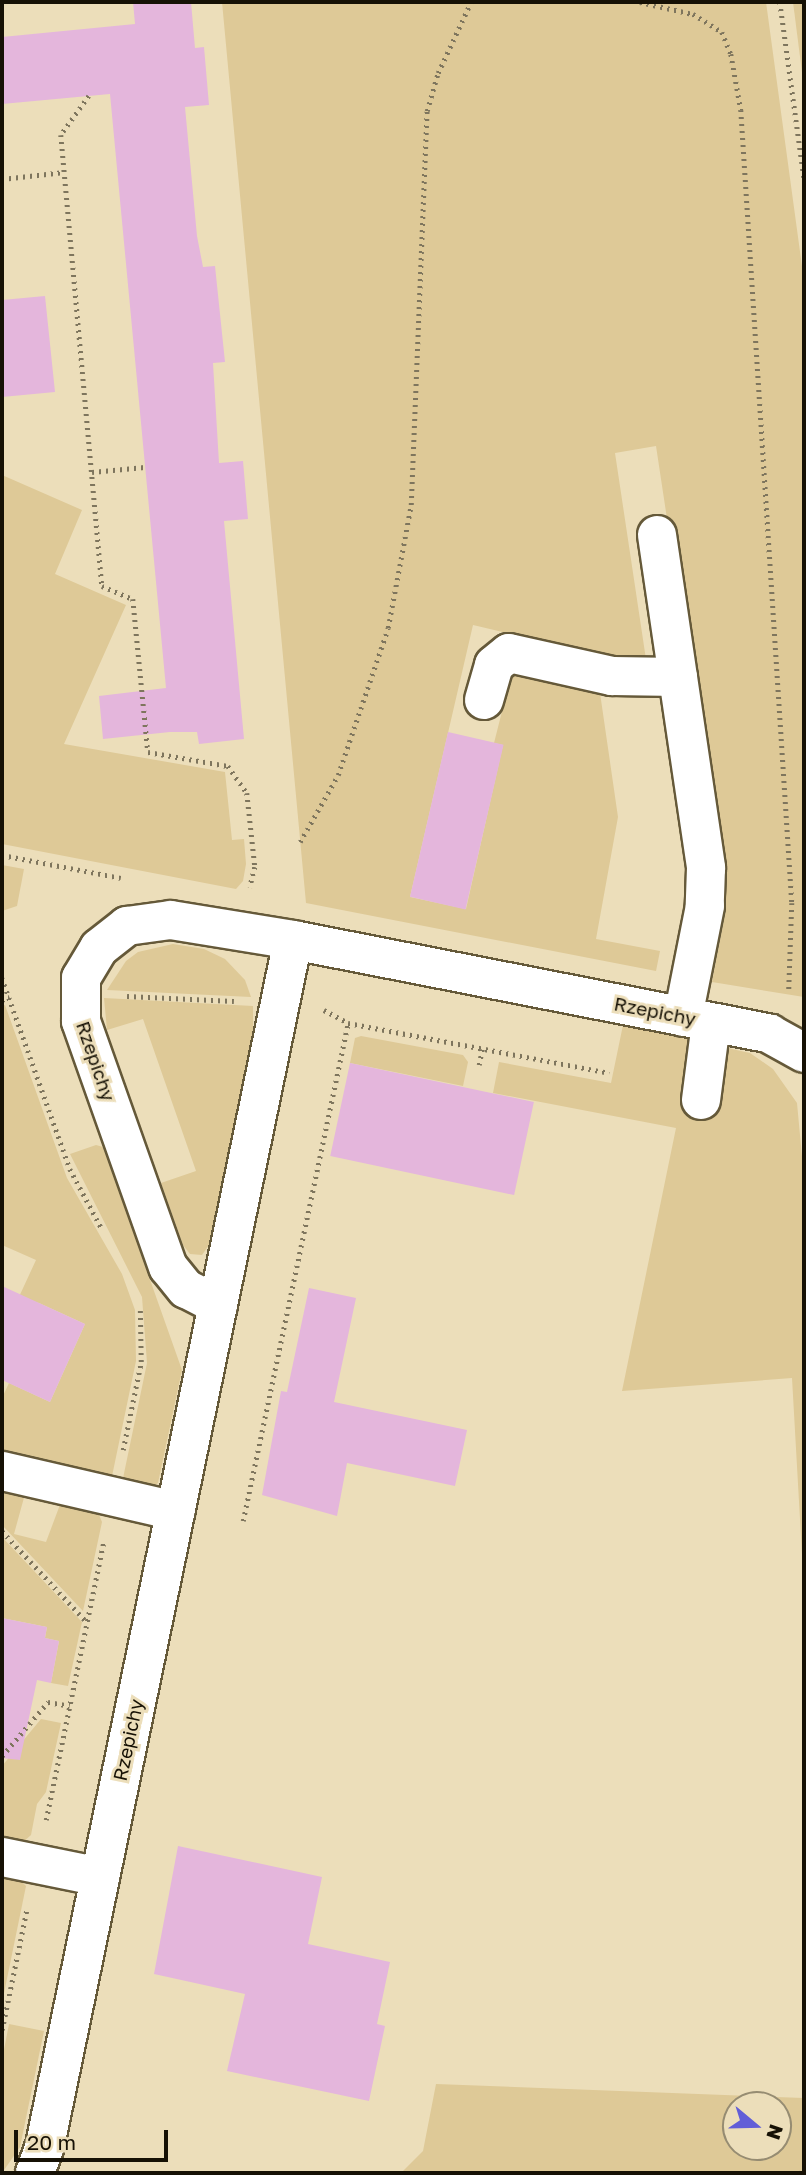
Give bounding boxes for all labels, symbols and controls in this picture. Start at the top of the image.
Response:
street label: Rzepichy [612,992,698,1030]
street label: Rzepichy [72,1018,120,1104]
street label: Rzepichy [108,1697,148,1783]
north arrow [722,2091,792,2161]
scale bar [18,2116,172,2160]
text: N [762,2122,789,2143]
text: 20 m [27,2129,76,2155]

